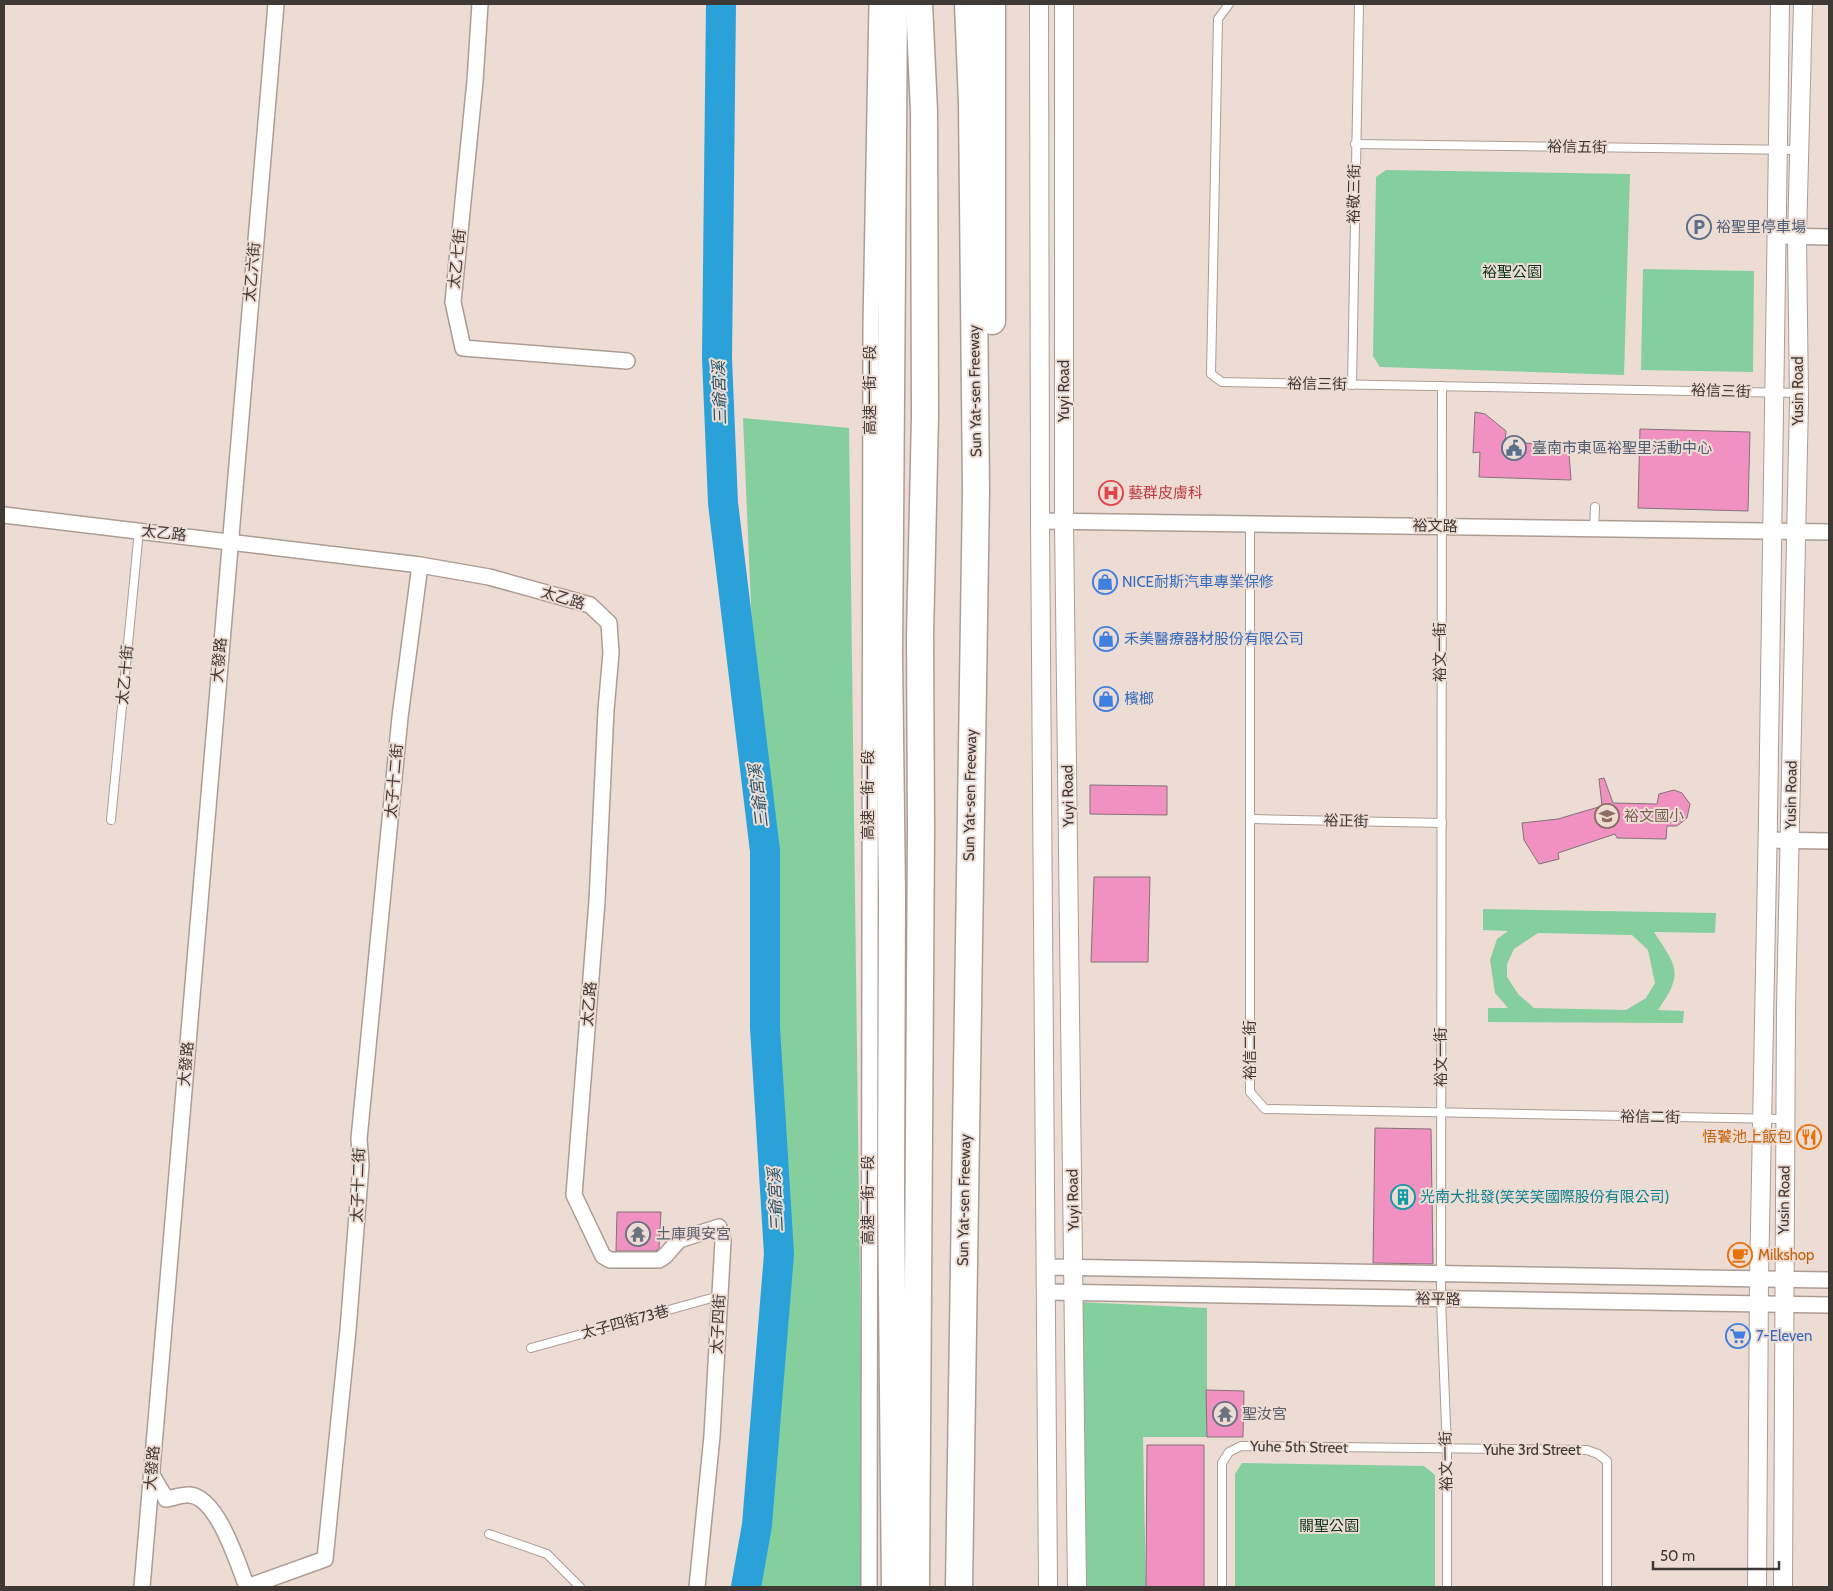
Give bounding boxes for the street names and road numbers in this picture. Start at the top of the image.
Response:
street label: 裕信五街 [1547,137,1607,157]
street label: 裕敬三街 [1344,164,1364,224]
street label: 太乙七街 [445,228,469,290]
street label: 太乙六街 [240,241,264,303]
street label: Sun Yat-sen Freeway [965,324,985,457]
street label: 高速一街一段 [861,345,879,435]
street label: Yusin Road [1789,356,1807,427]
street label: Yuyi Road [1055,360,1073,423]
street label: 裕信三街 [1287,374,1347,394]
street label: 裕信三街 [1691,381,1751,401]
street label: 裕文路 [1412,517,1458,535]
street label: 太乙路 [141,522,187,544]
street label: 太乙路 [539,583,587,613]
street label: 裕文一街 [1431,622,1449,682]
street label: 大發路 [208,637,230,683]
street label: 太乙十街 [113,644,137,706]
street label: Sun Yat-sen Freeway [960,728,980,861]
street label: 太子十二街 [382,743,406,819]
street label: 高速一街一段 [859,750,877,840]
street label: Yusin Road [1781,760,1801,831]
street label: Yuyi Road [1058,765,1078,828]
street label: 裕正街 [1323,812,1369,830]
street label: 太乙路 [578,981,600,1027]
street label: 裕信二街 [1241,1020,1259,1080]
street label: 裕文一街 [1432,1027,1450,1087]
street label: 大發路 [175,1041,197,1087]
street label: 裕信二街 [1620,1107,1680,1127]
street label: Sun Yat-sen Freeway [954,1133,974,1266]
street label: 太子十二街 [348,1147,368,1223]
street label: 高速一街一段 [859,1155,877,1245]
street label: Yusin Road [1774,1165,1794,1236]
street label: Yuyi Road [1063,1169,1083,1232]
street label: 裕平路 [1415,1290,1461,1308]
street label: 太子四街 [707,1294,729,1354]
street label: 太子四街73巷 [579,1302,671,1342]
street label: 裕文一街 [1436,1431,1456,1491]
street label: Yuhe 5th Street [1249,1437,1348,1457]
street label: Yuhe 3rd Street [1482,1441,1581,1459]
street label: 大發路 [141,1445,163,1491]

